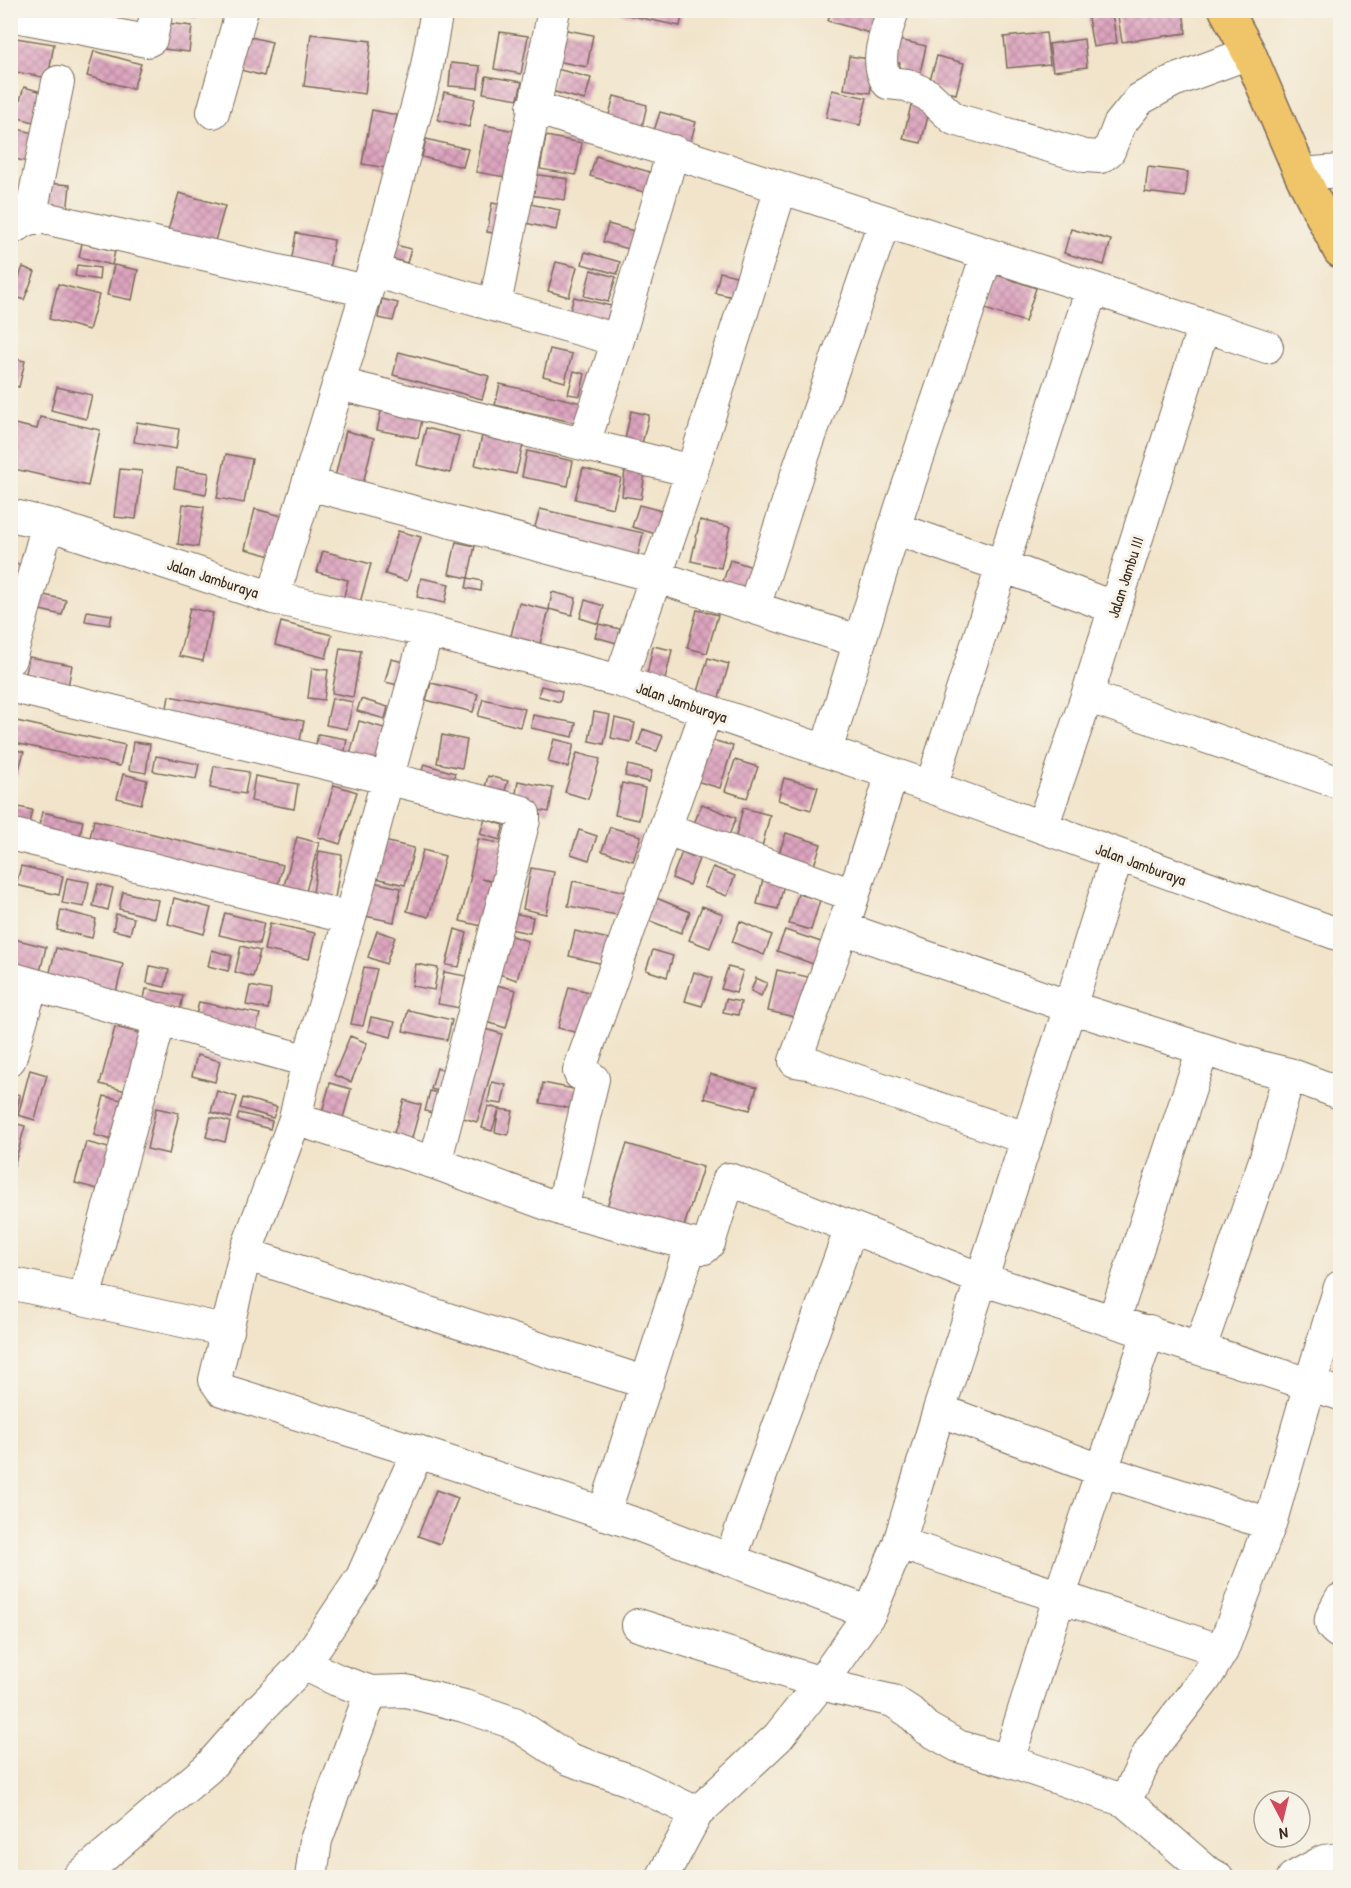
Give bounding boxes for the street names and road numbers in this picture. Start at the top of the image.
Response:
street label: Jalan Jambu III [1101,533,1149,621]
street label: Jalan Jamburaya [164,553,262,603]
street label: Jalan Jamburaya [633,676,731,728]
street label: Jalan Jamburaya [1093,837,1189,891]

